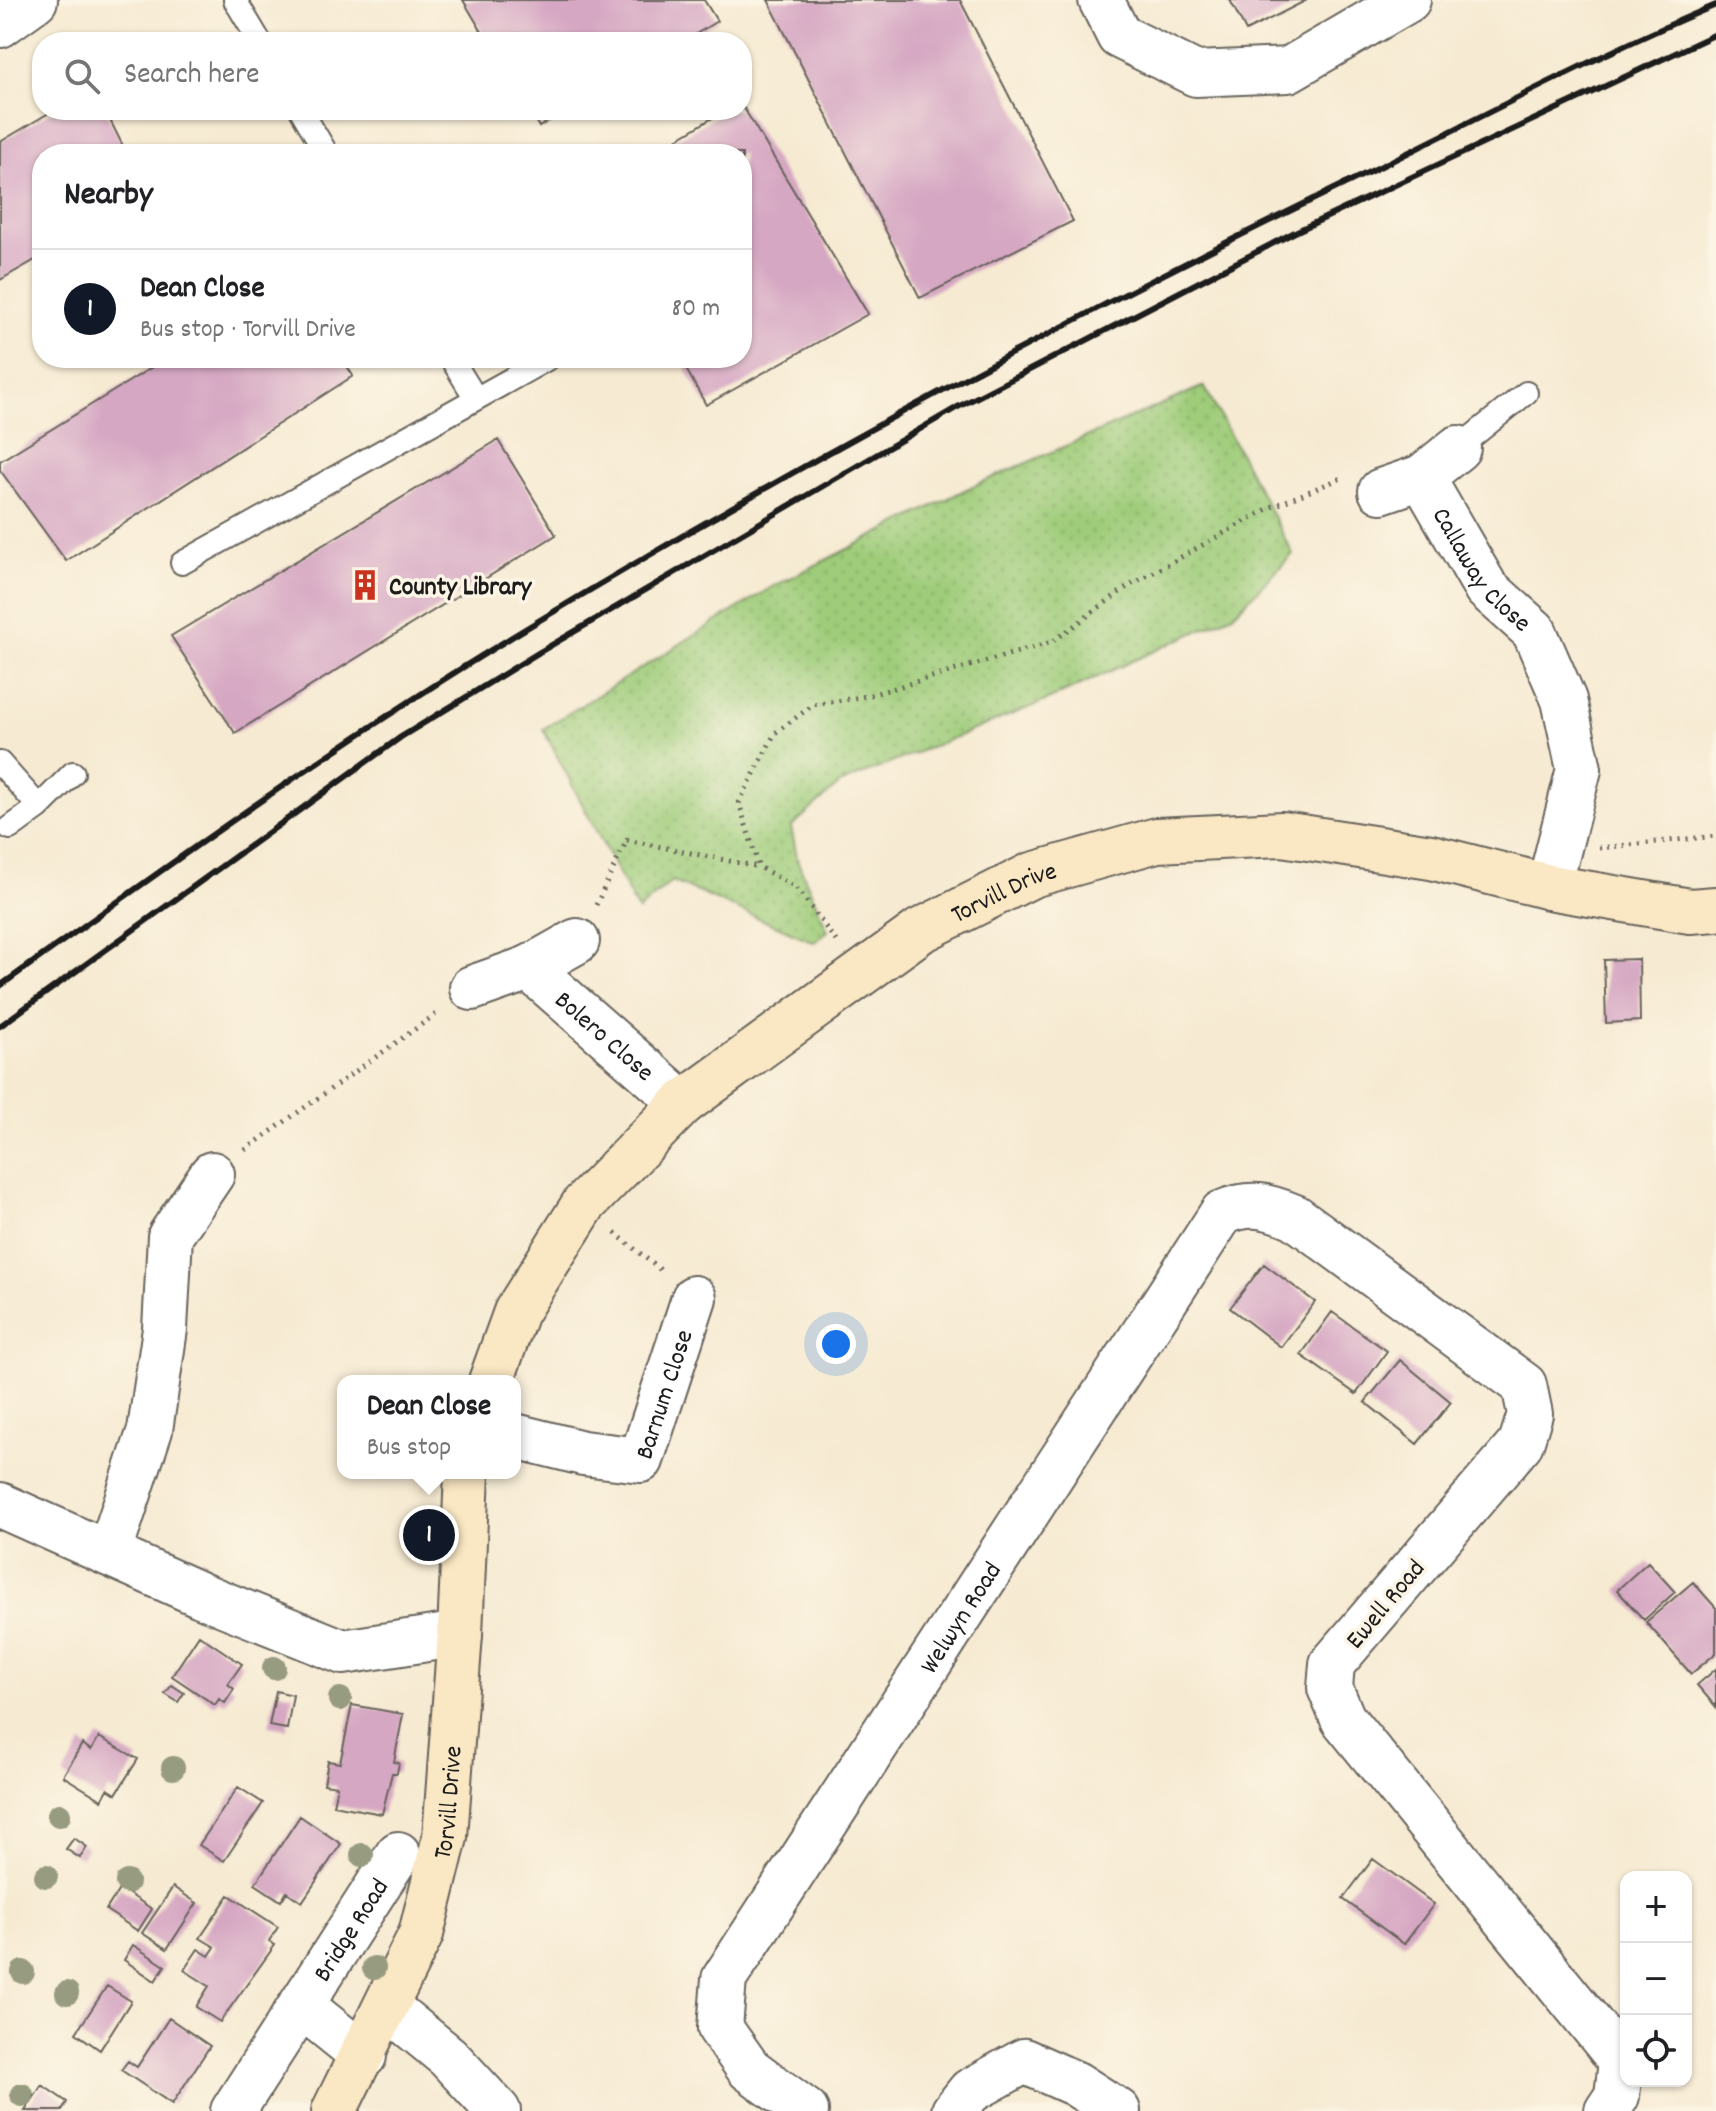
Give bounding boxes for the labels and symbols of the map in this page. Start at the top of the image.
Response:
street label: Callaway Close [1421,501,1538,642]
building icon: County Library [348,568,382,602]
place label: County Library [389,570,533,607]
street label: Torvill Drive [946,854,1061,935]
street label: Bolero Close [545,984,661,1092]
your location [816,1324,856,1364]
street label: Barnum Close [627,1325,704,1465]
pin: 1 [403,1505,455,1565]
street label: Ewell Road [1338,1552,1435,1658]
street label: Welwyn Road [912,1556,1012,1682]
street label: Torvill Drive [425,1745,474,1864]
street label: Bridge Road [306,1872,400,1990]

